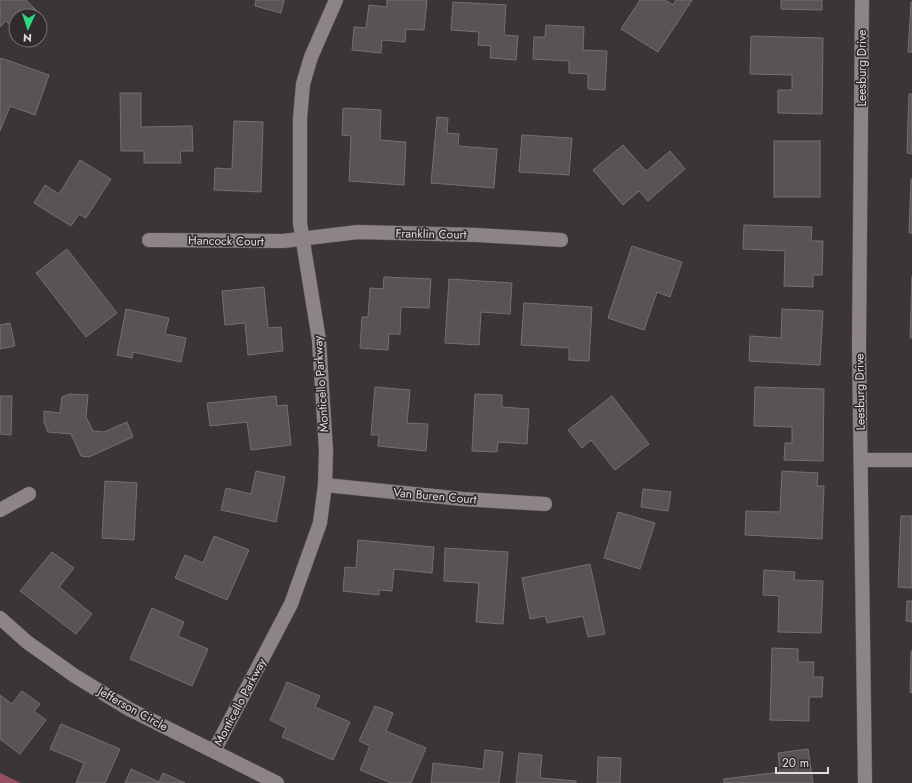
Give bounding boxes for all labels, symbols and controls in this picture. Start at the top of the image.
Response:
north arrow [8,8,48,48]
text: N [23,30,32,46]
street label: Leesburg Drive [853,30,871,106]
street label: Franklin Court [395,224,467,244]
street label: Hancock Court [188,231,264,251]
street label: Monticello Parkway [309,334,333,433]
street label: Leesburg Drive [850,353,870,431]
street label: Van Buren Court [393,483,477,509]
street label: Monticello Parkway [209,654,271,749]
street label: Jefferson Circle [93,681,171,736]
scale bar [776,749,828,775]
text: 20 m [782,754,809,772]

